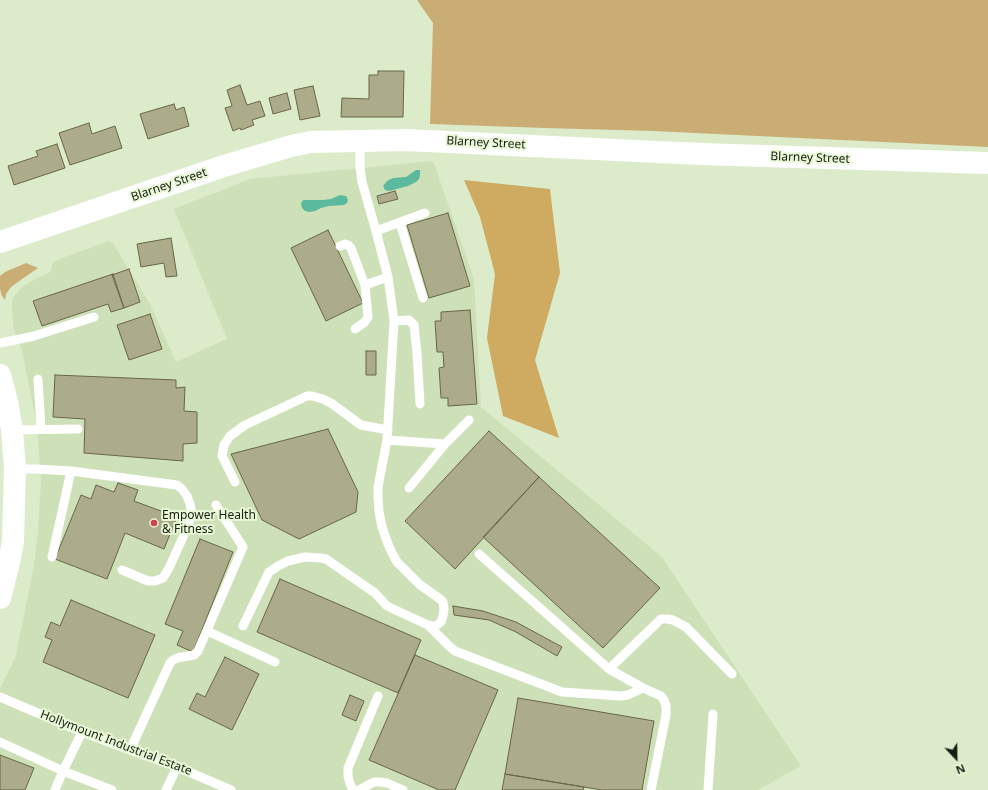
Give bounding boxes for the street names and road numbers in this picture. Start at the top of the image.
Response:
street label: Blarney Street [446,134,526,152]
street label: Blarney Street [770,149,850,167]
street label: Blarney Street [129,165,209,205]
street label: Hollymount Industrial Estate [38,707,194,779]

